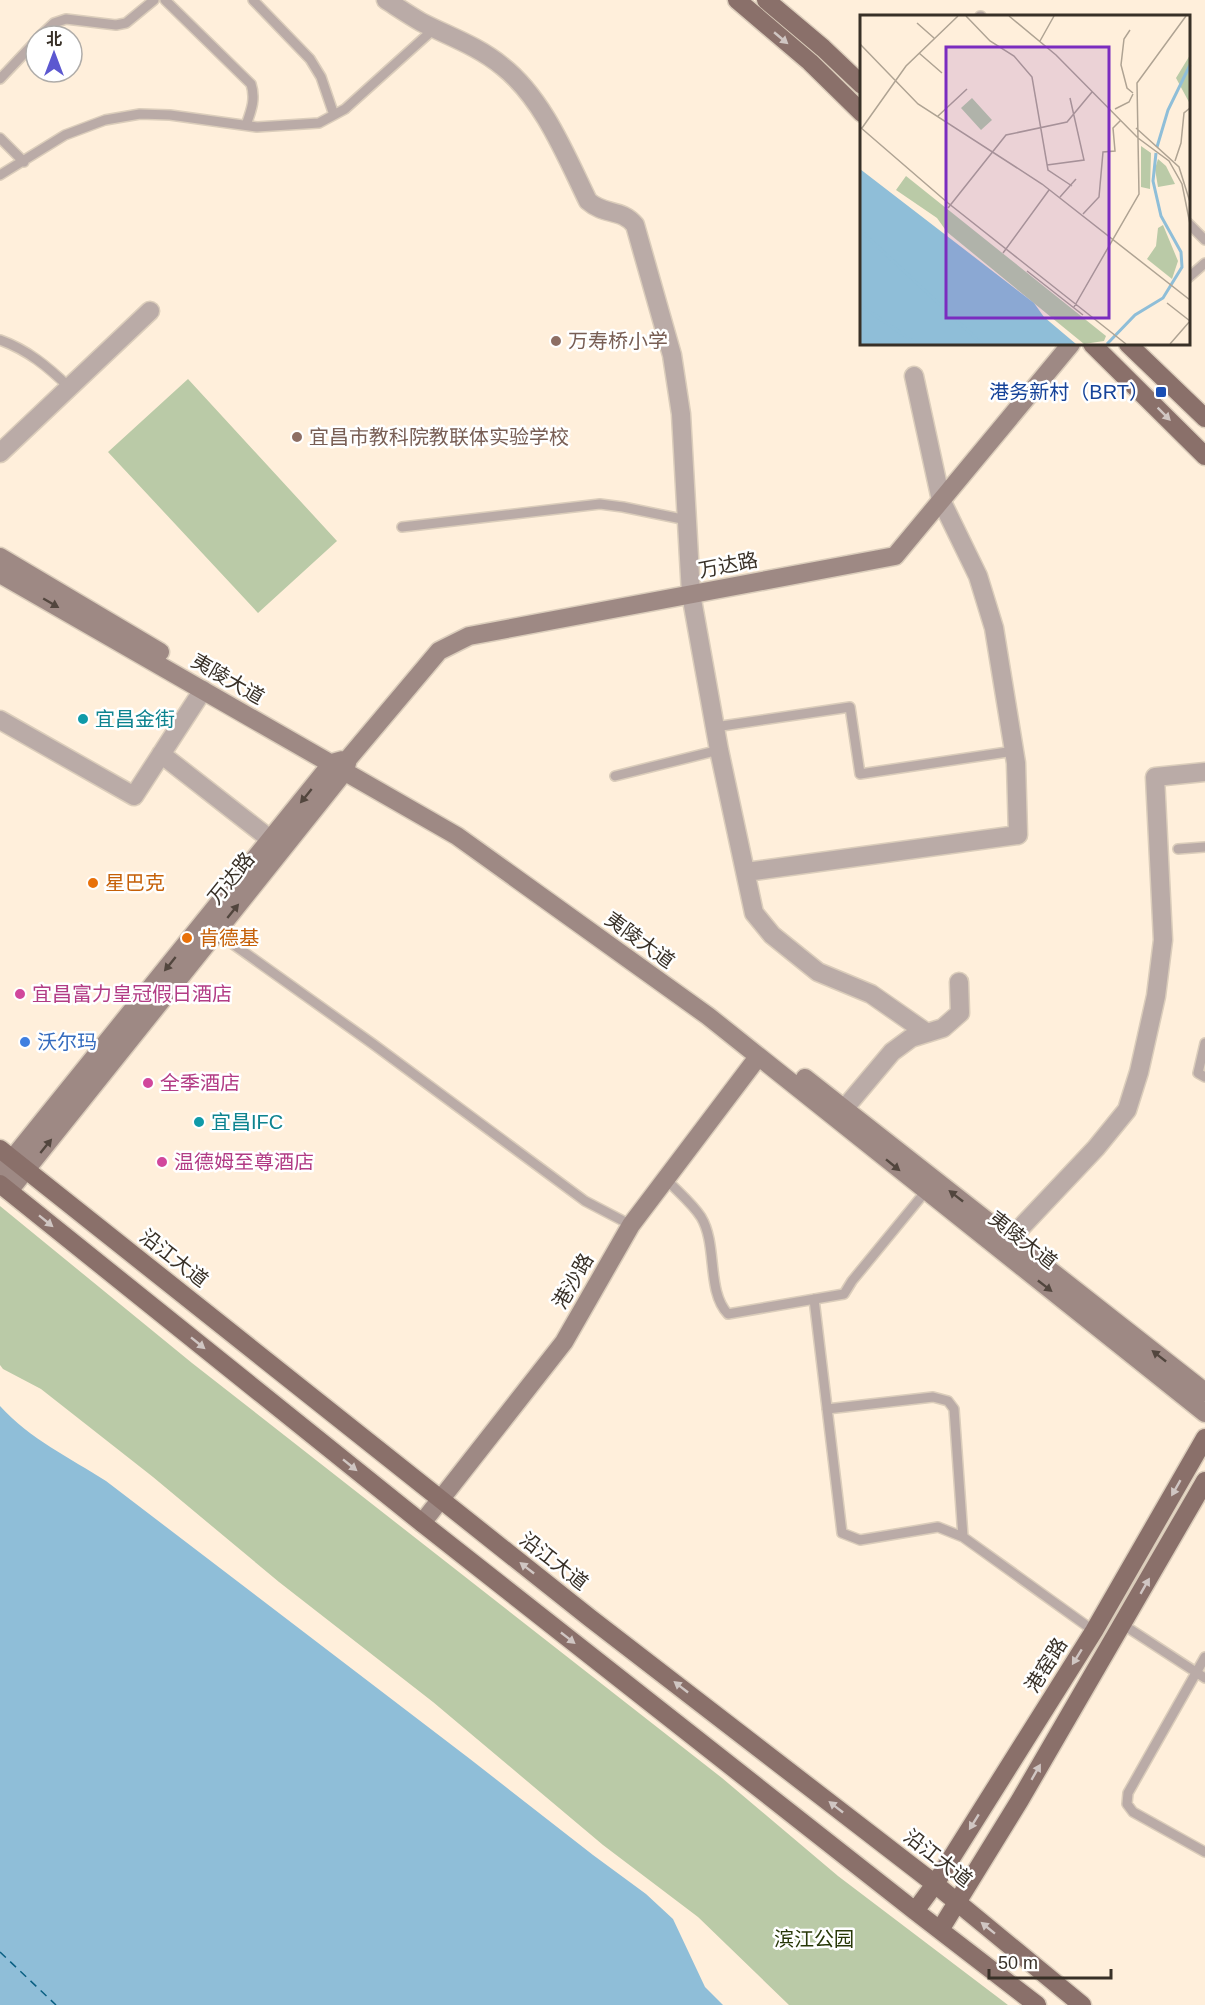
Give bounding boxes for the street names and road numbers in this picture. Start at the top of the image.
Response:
street label: 万达路 [696,548,760,582]
street label: 夷陵大道 [188,649,268,709]
street label: 万达路 [204,848,258,908]
street label: 夷陵大道 [601,908,679,972]
street label: 夷陵大道 [985,1207,1061,1273]
street label: 沿江大道 [136,1225,212,1291]
street label: 港沙路 [548,1250,598,1312]
street label: 沿江大道 [516,1528,592,1594]
street label: 港窑路 [1021,1634,1071,1696]
street label: 沿江大道 [900,1825,976,1891]

